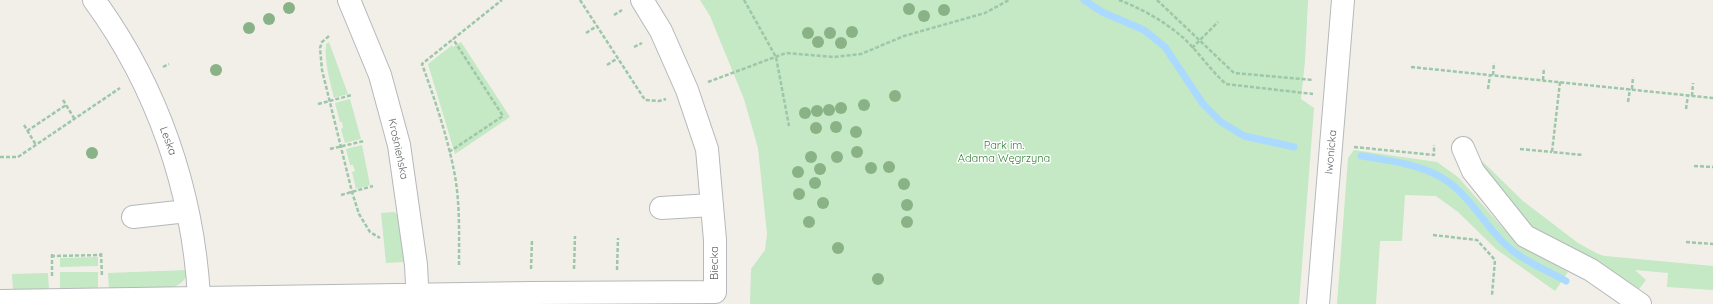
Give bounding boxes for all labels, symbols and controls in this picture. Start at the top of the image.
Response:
street label: Krośnieńska [385,117,411,181]
street label: Leska [157,125,179,157]
street label: Iwonicka [1322,129,1340,175]
park label: Park im. Adama Węgrzyna [958,139,1050,165]
street label: Biecka [708,246,722,280]

